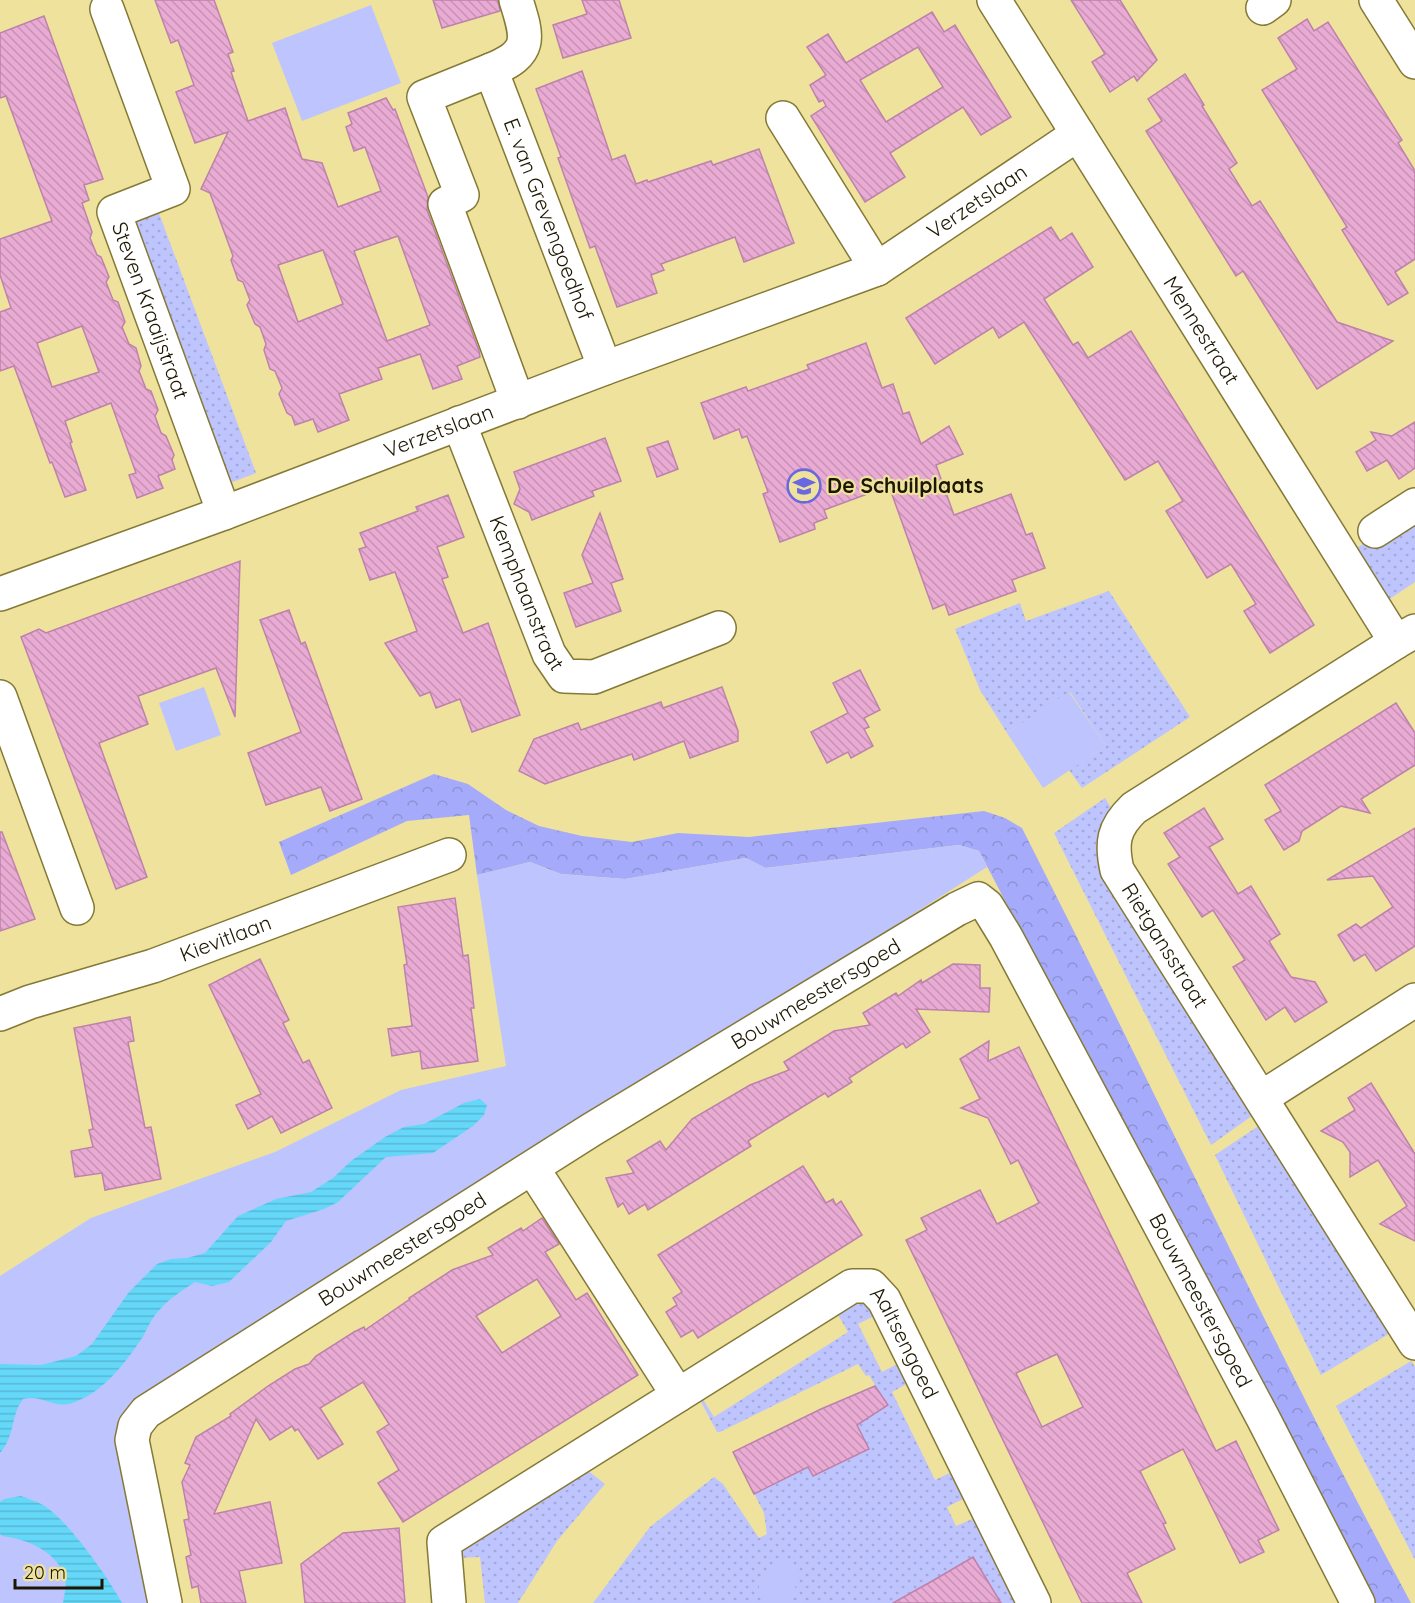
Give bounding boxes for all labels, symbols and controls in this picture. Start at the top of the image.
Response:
street label: E. van Grevengoedhof [499,114,600,324]
street label: Verzetslaan [922,158,1032,244]
street label: Steven Kraaijstraat [107,218,195,402]
street label: Mennestraat [1158,271,1245,389]
street label: Verzetslaan [380,398,497,463]
school or university icon: De Schuilplaats [786,468,822,504]
place label: De Schuilplaats [827,472,984,498]
street label: Kemphaanstraat [484,512,570,675]
street label: Rietgansstraat [1116,878,1215,1013]
street label: Kievitlaan [176,909,275,967]
street label: Bouwmeestersgoed [726,932,905,1055]
street label: Bouwmeestersgoed [313,1186,491,1311]
street label: Bouwmeestersgoed [1144,1209,1258,1392]
street label: Aaltsengoed [865,1280,945,1403]
scale bar [15,1552,102,1590]
text: 20 m [24,1561,66,1584]

